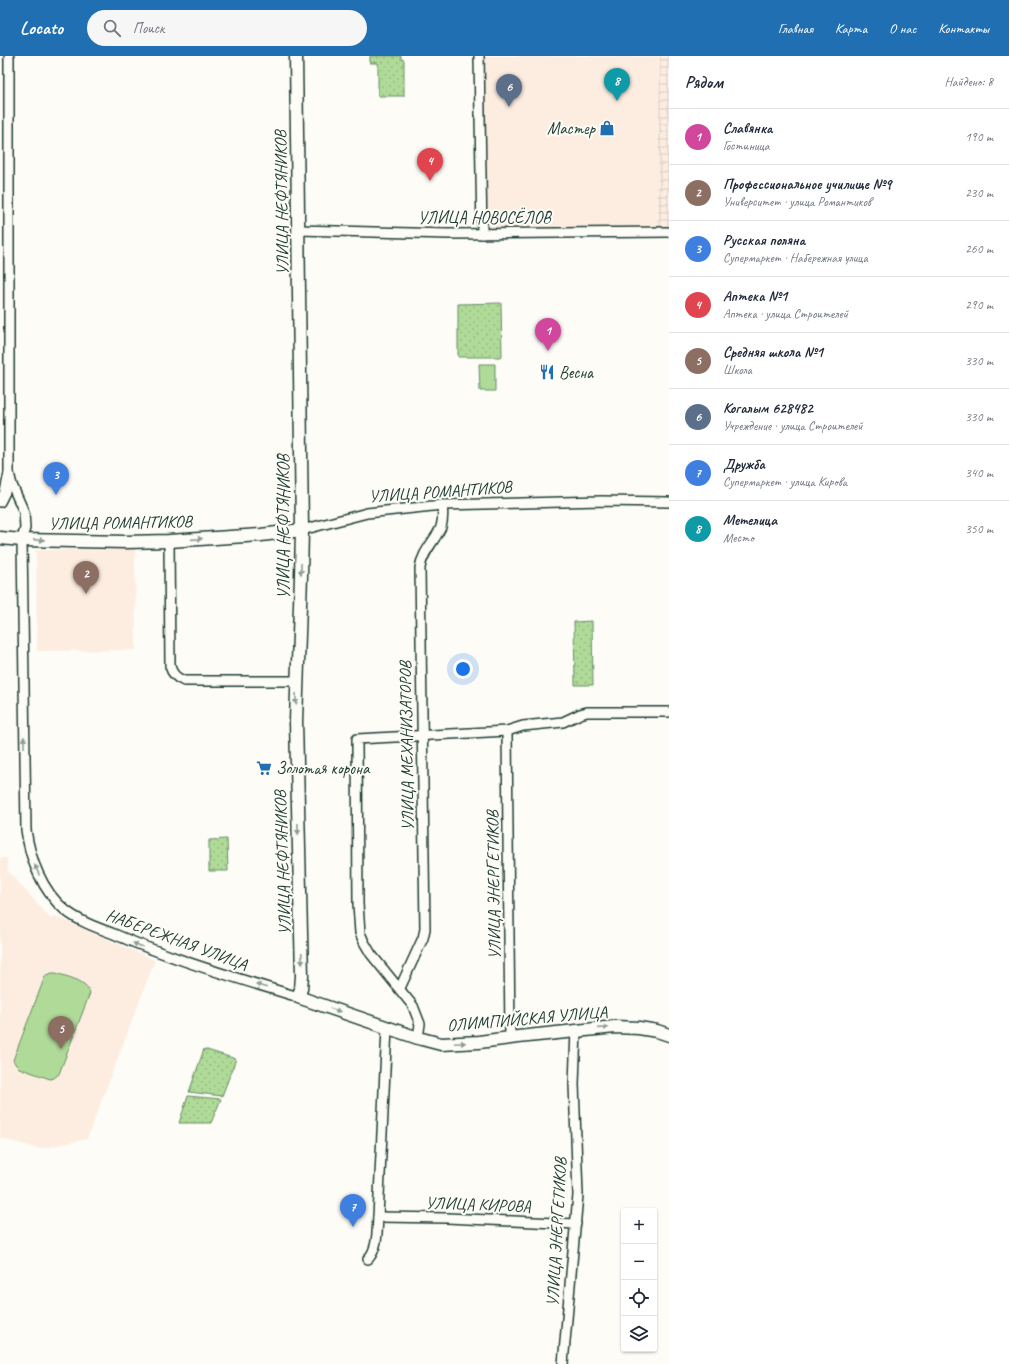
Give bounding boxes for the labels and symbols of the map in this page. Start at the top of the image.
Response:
pin: 8 [604,68,630,101]
pin: 6 [496,74,522,107]
place label: Мастер [547,118,597,139]
shop icon: Мастер [598,119,616,137]
street label: УЛИЦА НЕФТЯНИКОВ [270,129,293,275]
pin: 4 [417,148,443,181]
street label: УЛИЦА НОВОСЁЛОВ [418,207,552,228]
pin: 1 [535,318,561,351]
place label: Весна [559,362,594,383]
restaurant icon: Весна [538,363,556,381]
street label: УЛИЦА НЕФТЯНИКОВ [273,453,294,599]
pin: 3 [43,462,69,495]
street label: УЛИЦА РОМАНТИКОВ [368,476,514,507]
street label: УЛИЦА РОМАНТИКОВ [49,511,194,534]
one-way arrow [191,535,203,542]
one-way arrow [33,537,46,543]
pin: 2 [73,561,99,594]
one-way arrow [298,563,304,576]
your location [453,659,473,679]
street label: УЛИЦА МЕХАНИЗАТОРОВ [394,660,418,831]
one-way arrow [293,693,300,705]
one-way arrow [21,735,27,748]
place label: Золотая корона [276,758,371,779]
supermarket icon: Золотая корона [255,759,273,777]
street label: УЛИЦА НЕФТЯНИКОВ [269,789,296,935]
street label: УЛИЦА ЭНЕРГЕТИКОВ [482,809,505,960]
one-way arrow [295,823,301,836]
one-way arrow [34,864,40,876]
street label: НАБЕРЕЖНАЯ УЛИЦА [103,904,251,975]
one-way arrow [131,941,143,947]
one-way arrow [299,953,305,966]
one-way arrow [255,982,267,988]
street label: ОЛИМПИЙСКАЯ УЛИЦА [446,1001,608,1036]
one-way arrow [330,1007,342,1013]
pin: 5 [48,1016,74,1049]
one-way arrow [597,1025,609,1032]
one-way arrow [454,1040,466,1047]
street label: УЛИЦА ЭНЕРГЕТИКОВ [542,1156,571,1307]
street label: УЛИЦА КИРОВА [425,1192,531,1217]
pin: 7 [340,1194,366,1227]

